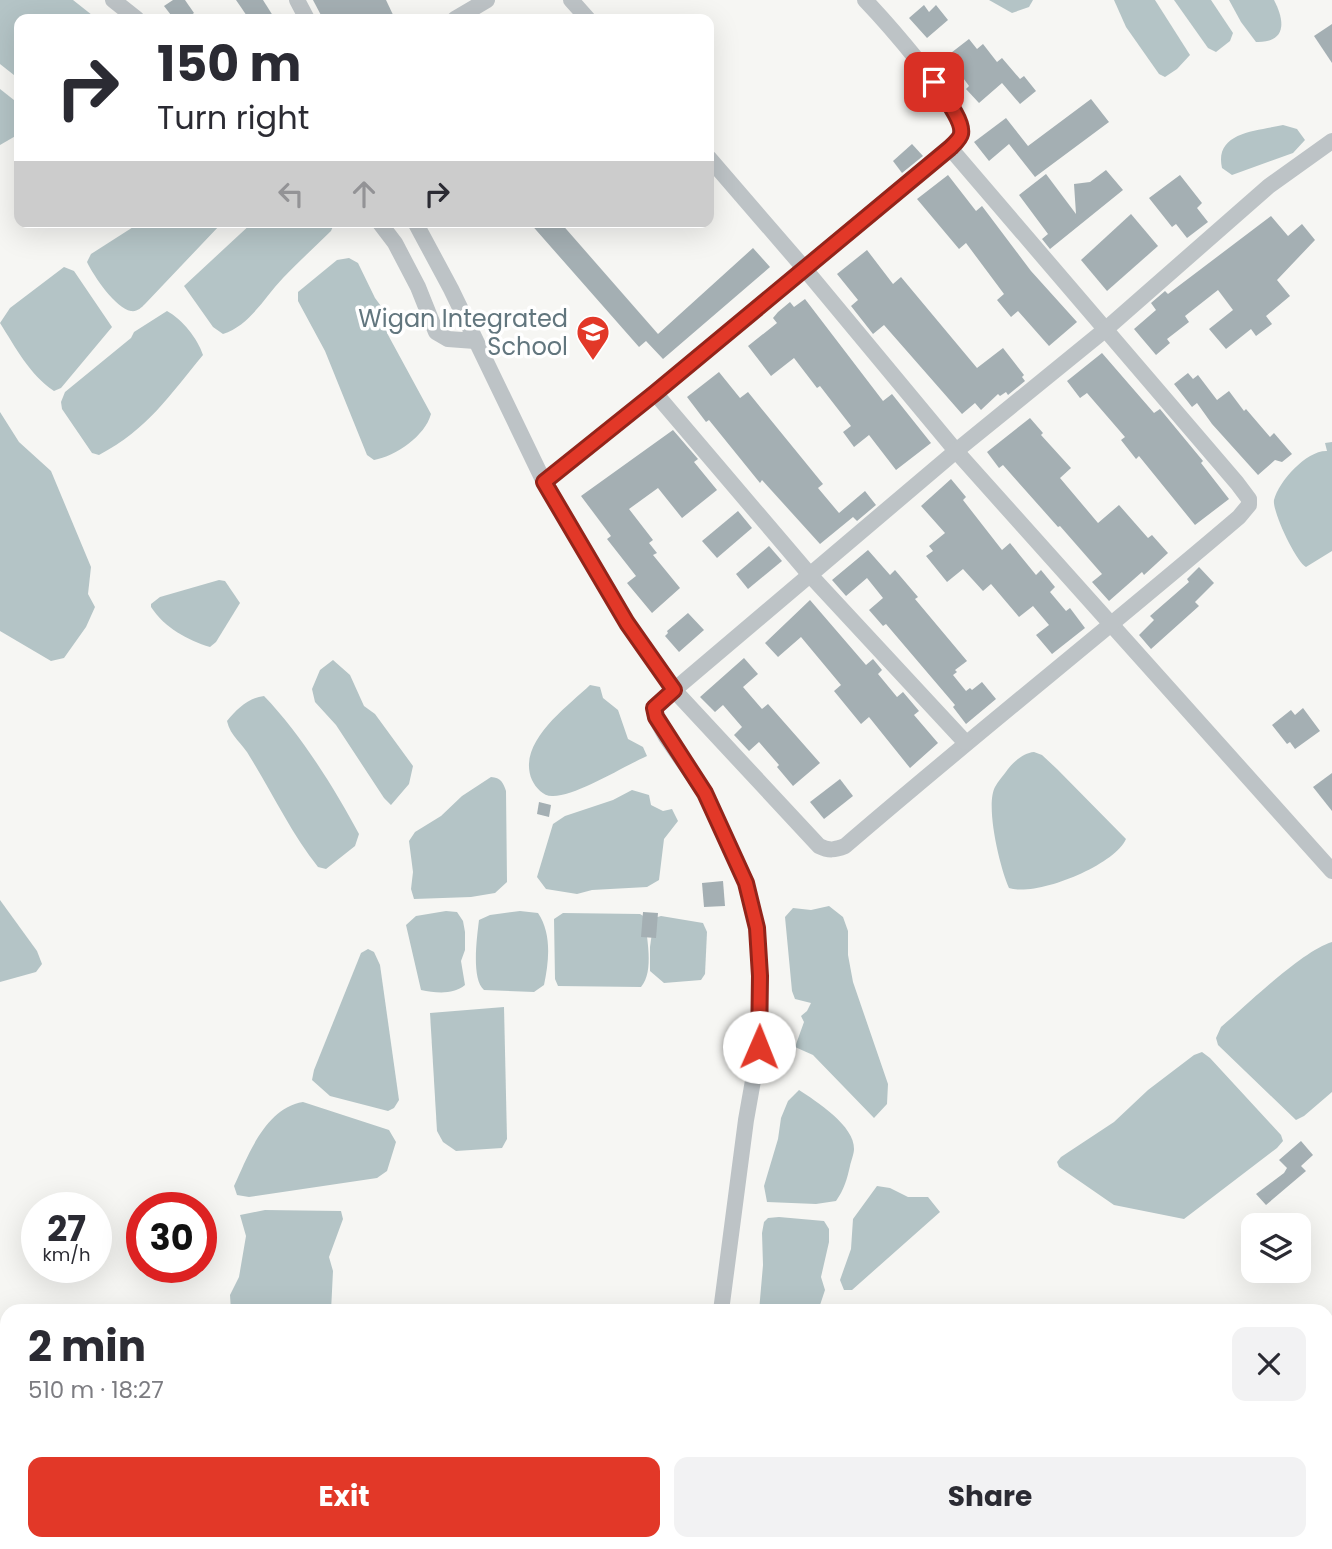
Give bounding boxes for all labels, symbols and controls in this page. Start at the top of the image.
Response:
text: 150 m [157,30,302,98]
icon: right [42,42,133,133]
pin [904,52,964,112]
icon: arrive [915,63,953,101]
text: Turn right [157,95,309,140]
icon: left [272,175,310,213]
icon: ahead [345,175,383,213]
icon: right [418,175,456,213]
place label: Wigan Integrated School [358,302,568,363]
school or university icon: Wigan Integrated School [574,313,612,362]
position arrow [722,1010,796,1084]
speed limit sign: 30 [126,1192,217,1283]
text: 27 [47,1204,86,1253]
map controls [1241,1213,1311,1283]
button: layers [1241,1213,1311,1283]
text: km/h [43,1242,90,1267]
text: 2 min [28,1317,146,1376]
button: close [1232,1327,1306,1401]
text: 510 m · 18:27 [28,1374,164,1406]
button: Exit [28,1457,660,1537]
button: Share [674,1457,1306,1537]

